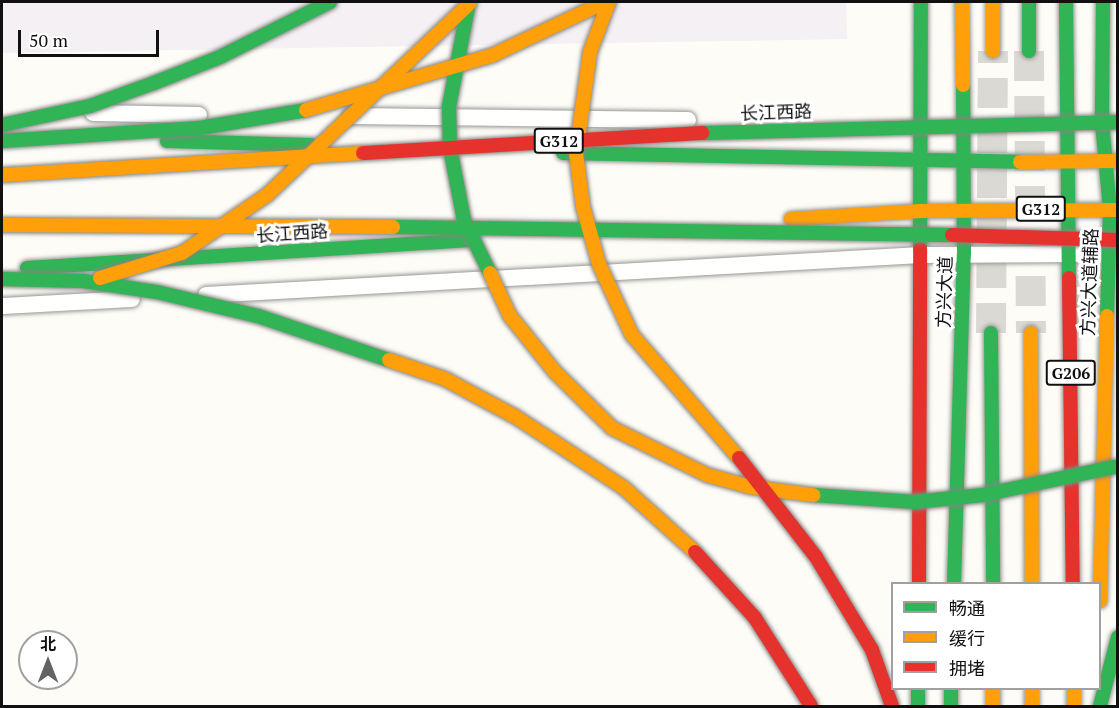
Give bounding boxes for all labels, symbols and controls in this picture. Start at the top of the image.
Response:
scale bar [21,18,162,56]
text: 50 m [29,28,68,52]
street label: 长江西路 [740,100,812,124]
road number: G312 [534,128,584,154]
road number: G312 [1016,196,1066,222]
street label: 长江西路 [255,220,329,246]
street label: 方兴大道辅路 [1076,228,1102,336]
street label: 方兴大道 [932,256,956,328]
road number: G206 [1046,360,1096,386]
legend [891,582,1101,690]
text: 畅通 [949,596,985,620]
text: 缓行 [949,626,985,650]
north arrow [18,630,78,690]
text: 北 [40,633,56,655]
text: 拥堵 [949,656,985,680]

